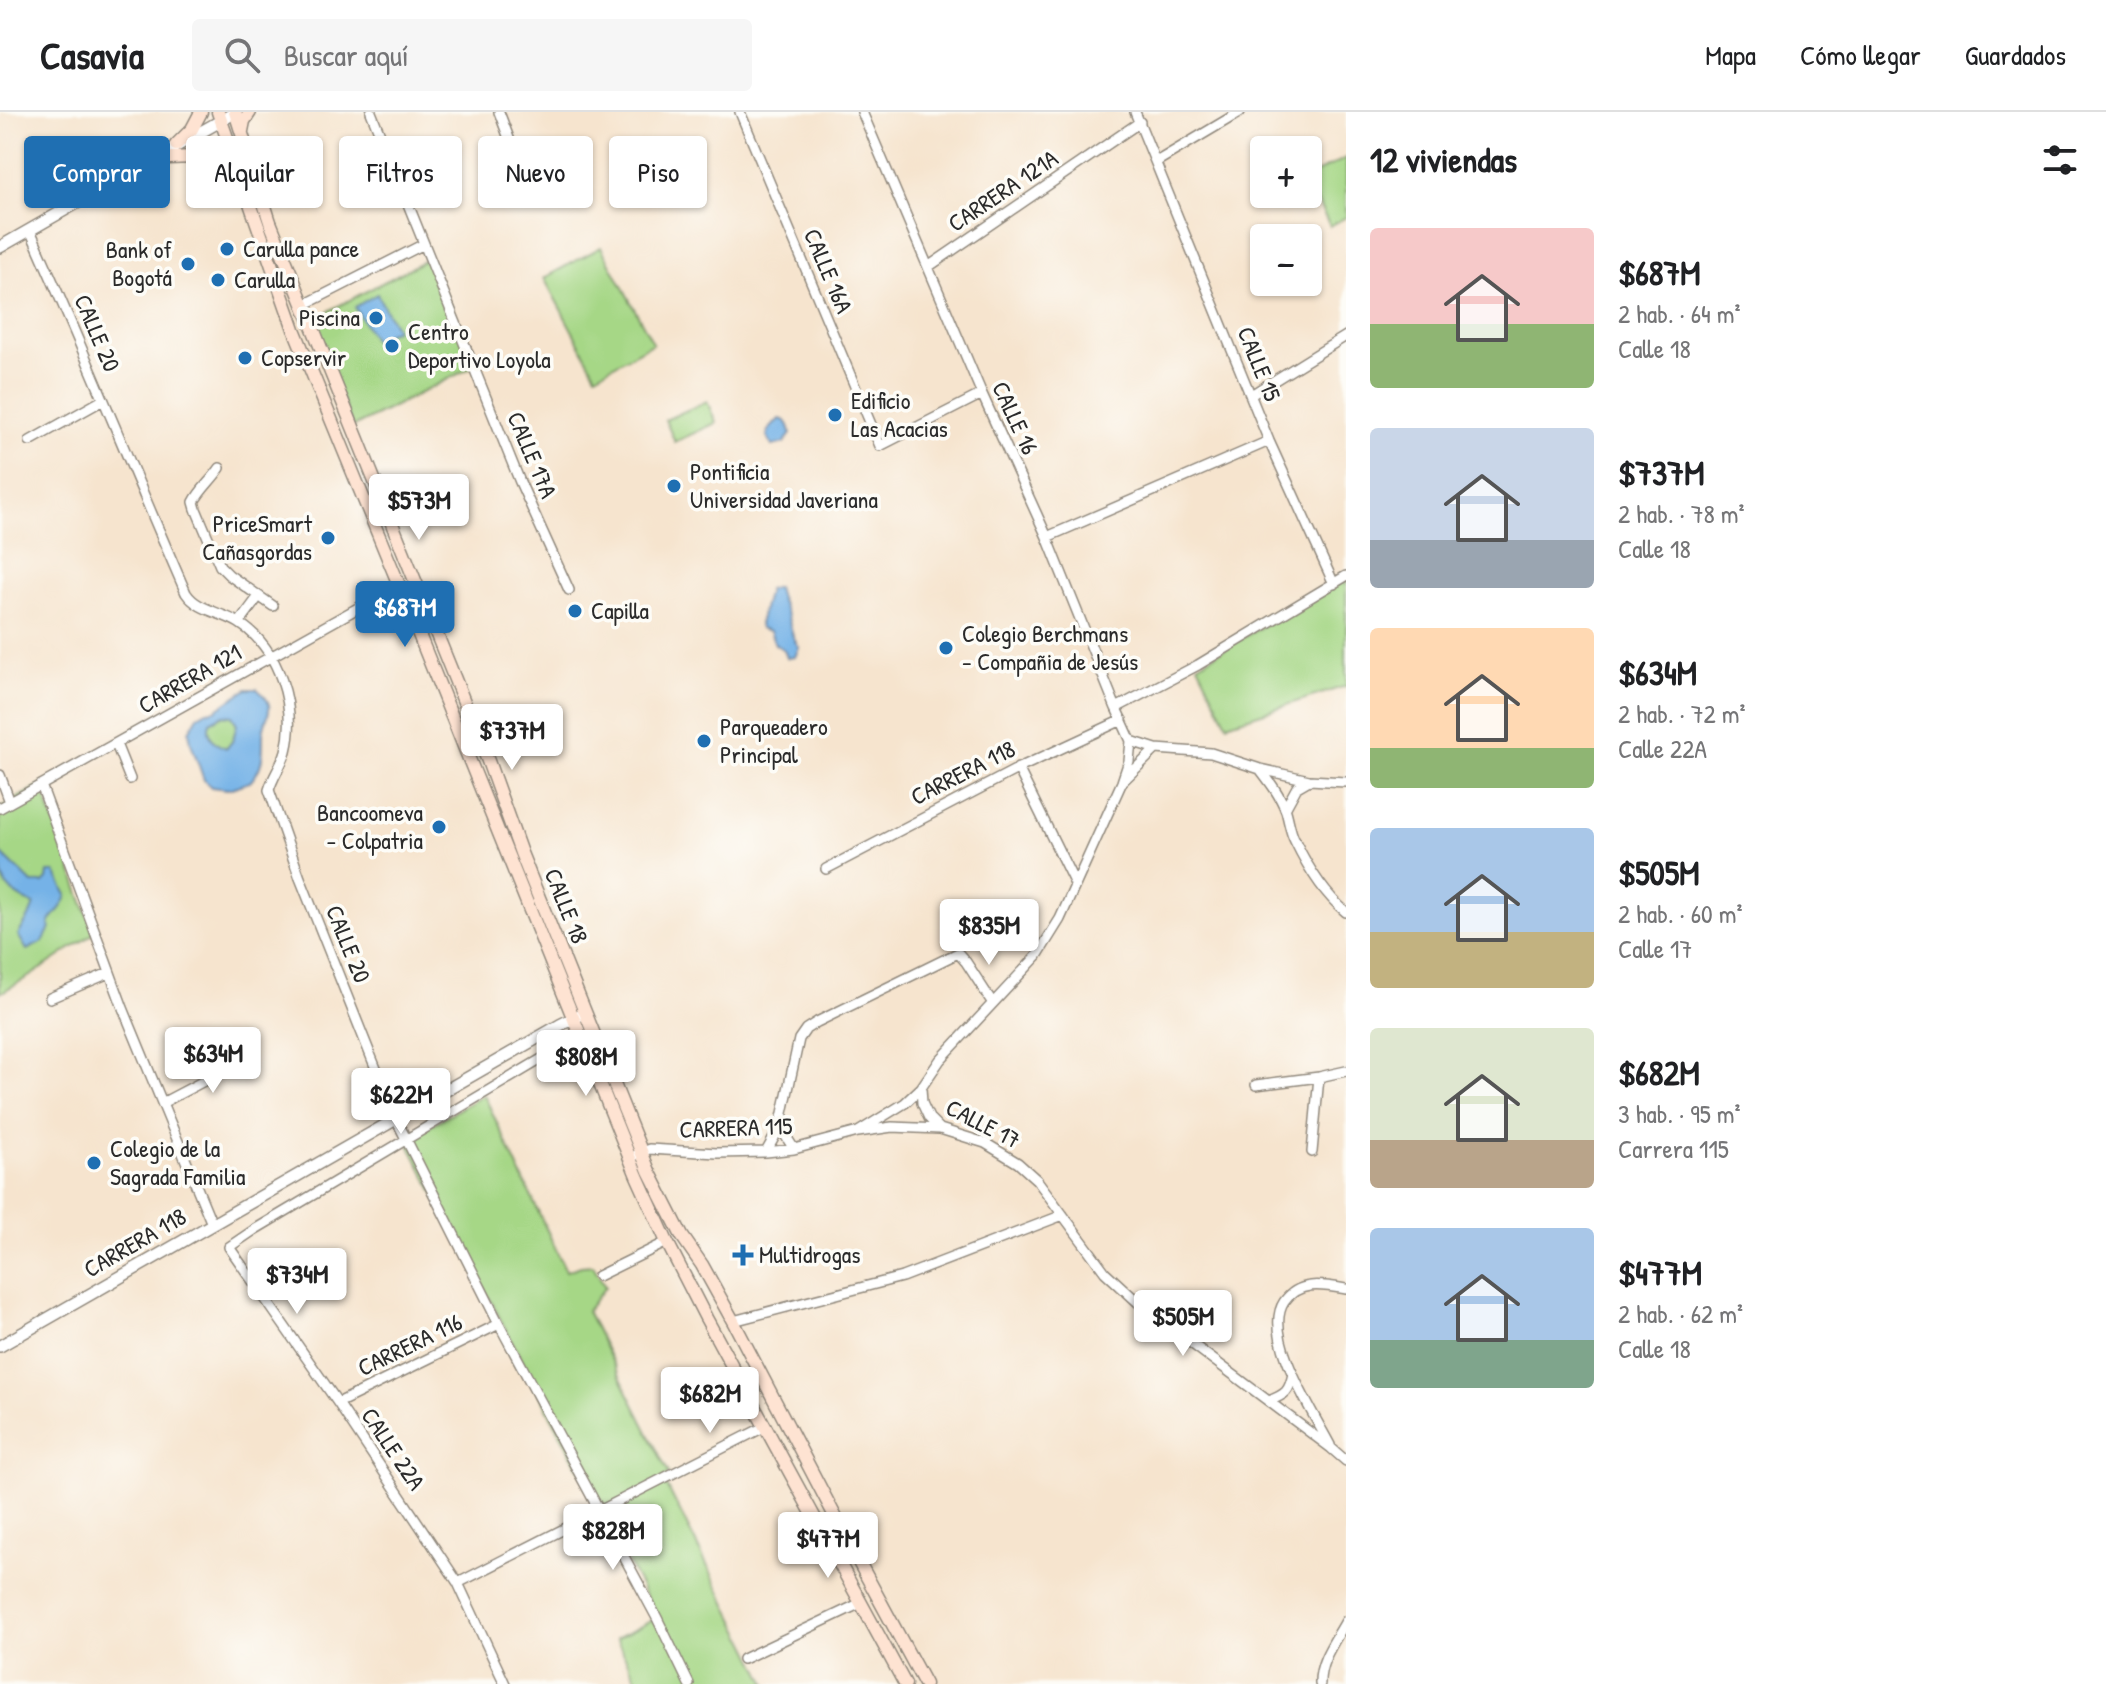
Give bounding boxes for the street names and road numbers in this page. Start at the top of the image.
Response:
street label: CARRERA 121A [941,142,1064,239]
street label: CALLE 16A [797,223,861,318]
street label: CALLE 20 [67,289,128,376]
street label: CALLE 15 [1231,322,1289,406]
street label: CALLE 16 [985,376,1047,459]
street label: CALLE 17A [500,406,566,503]
street label: CARRERA 121 [132,636,247,721]
street label: CARRERA 118 [905,732,1020,812]
street label: CALLE 18 [537,863,596,948]
street label: CALLE 20 [319,900,379,987]
street label: CALLE 17 [941,1091,1026,1155]
street label: CARRERA 115 [679,1109,793,1145]
street label: CARRERA 118 [77,1200,192,1284]
street label: CARRERA 116 [352,1305,467,1383]
street label: CALLE 22A [355,1401,433,1496]

